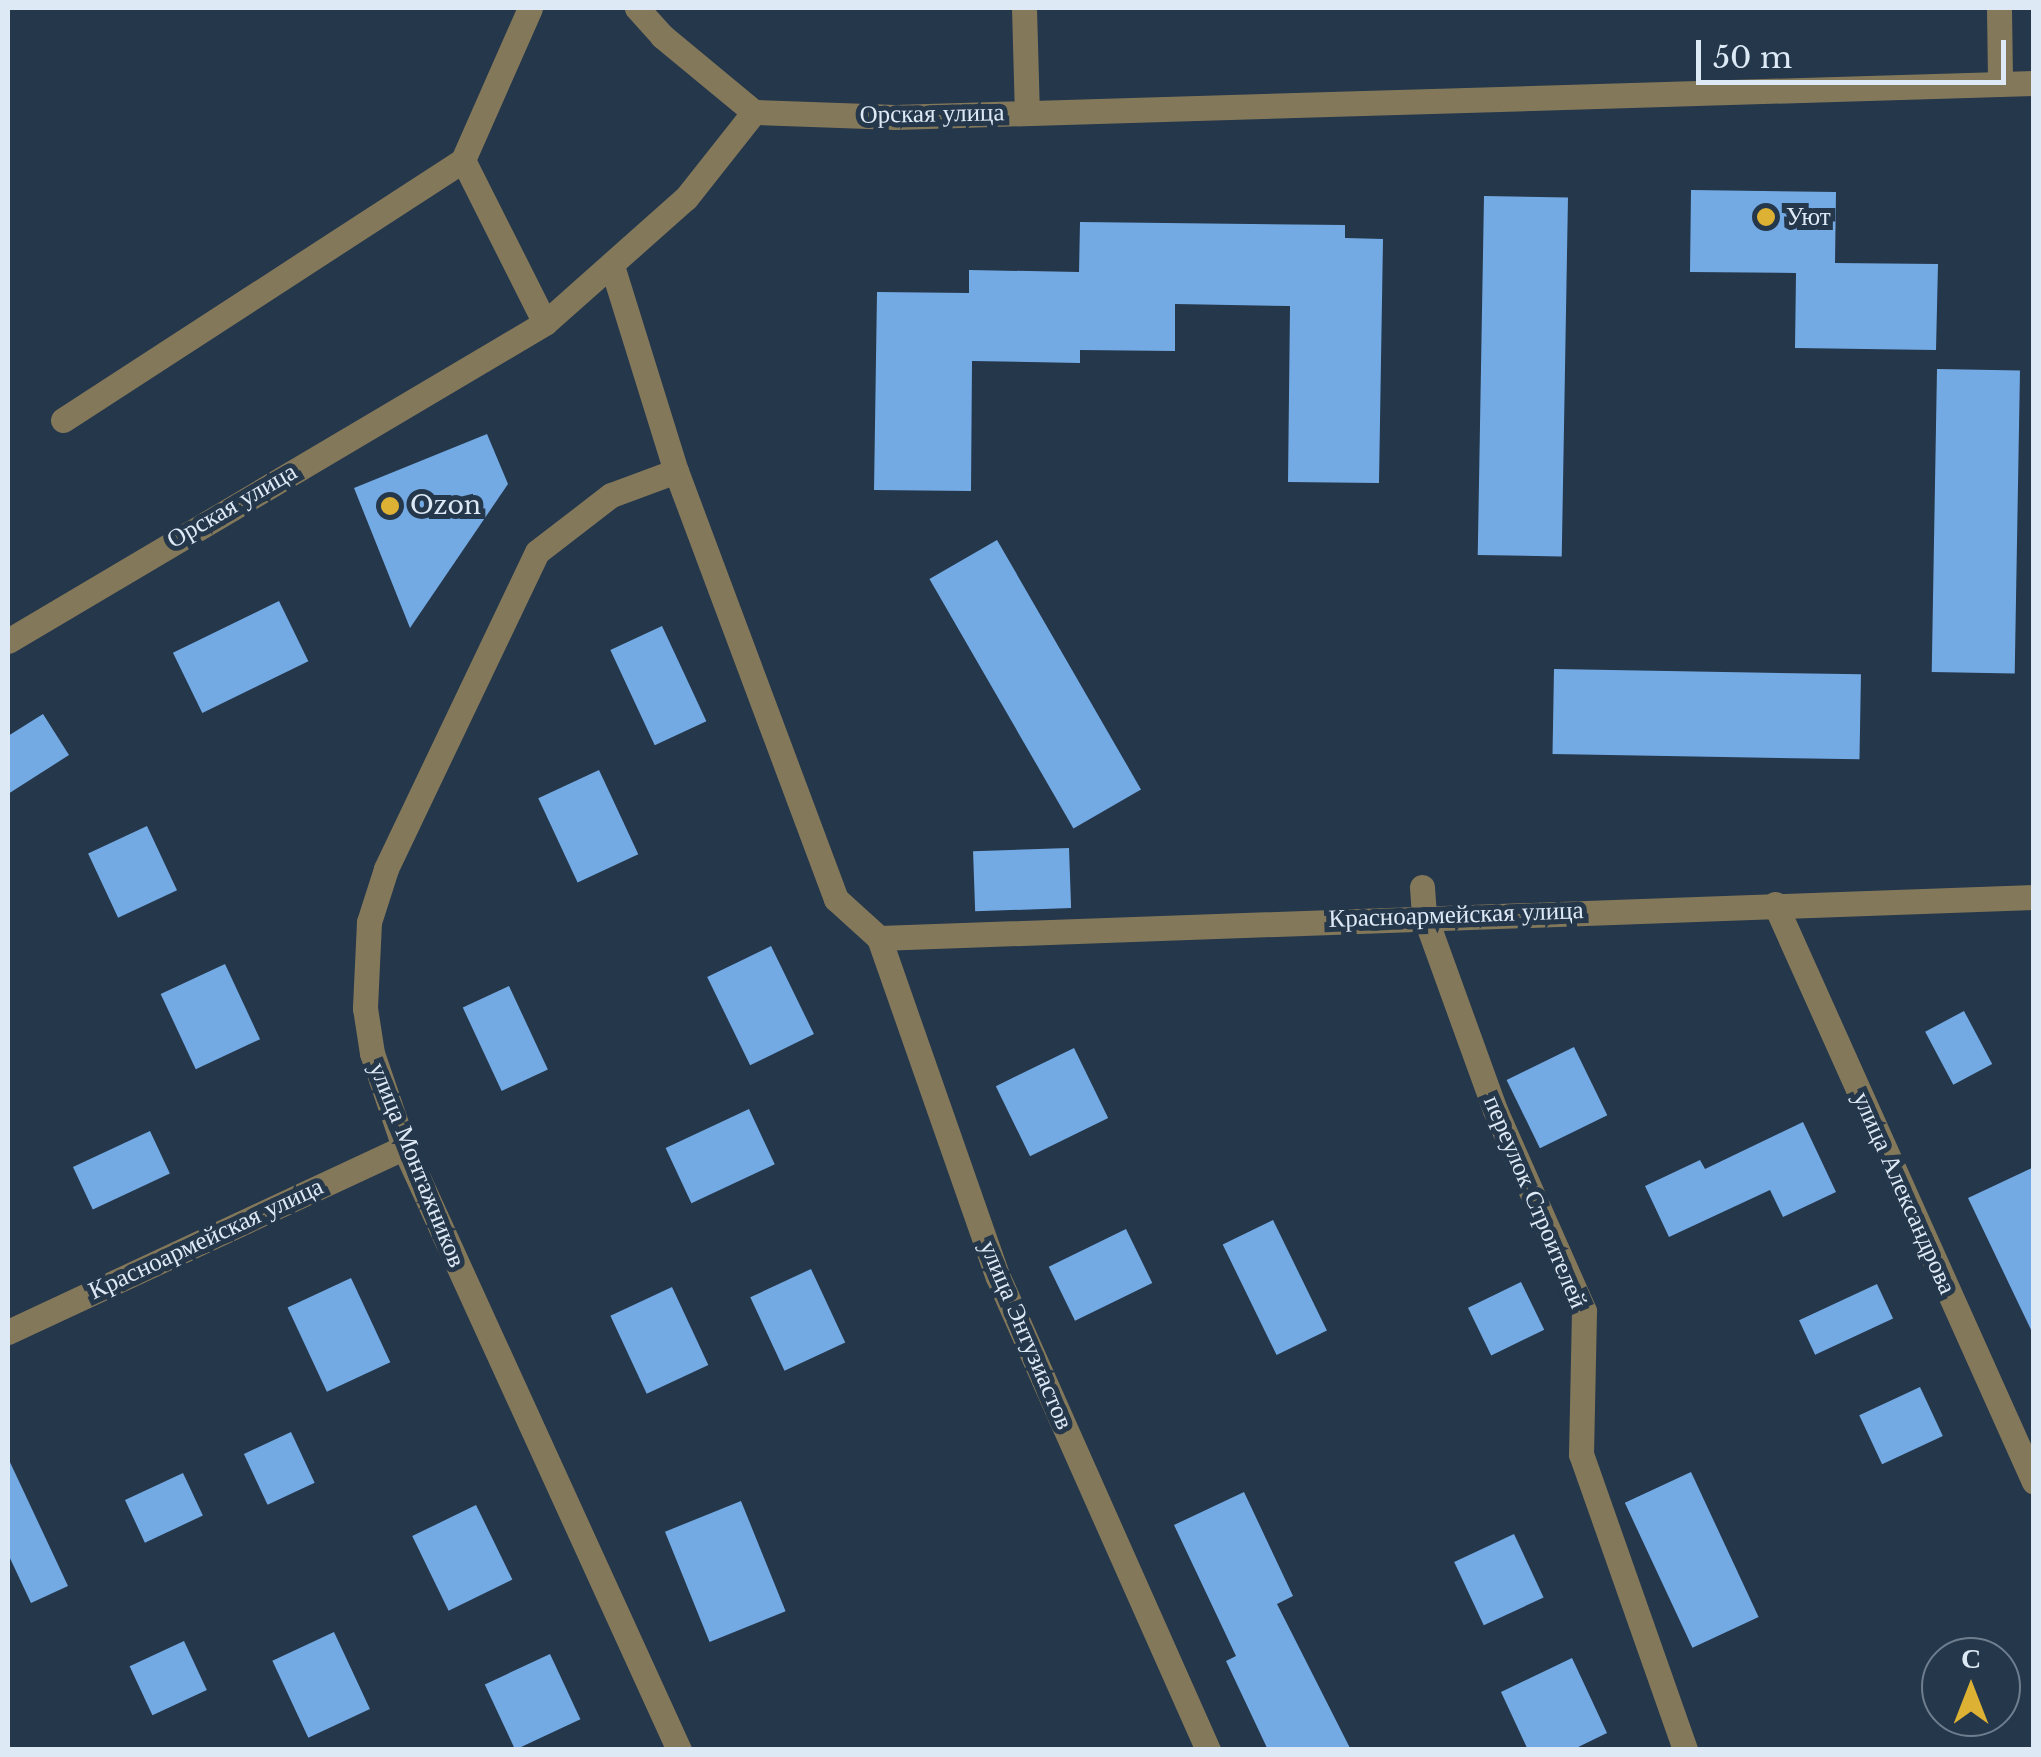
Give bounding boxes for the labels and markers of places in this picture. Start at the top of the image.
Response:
place label: Уют [1786,202,1831,232]
marker: Уют [1755,206,1777,228]
place label: Ozon [410,491,481,521]
marker: Ozon [379,495,401,517]

